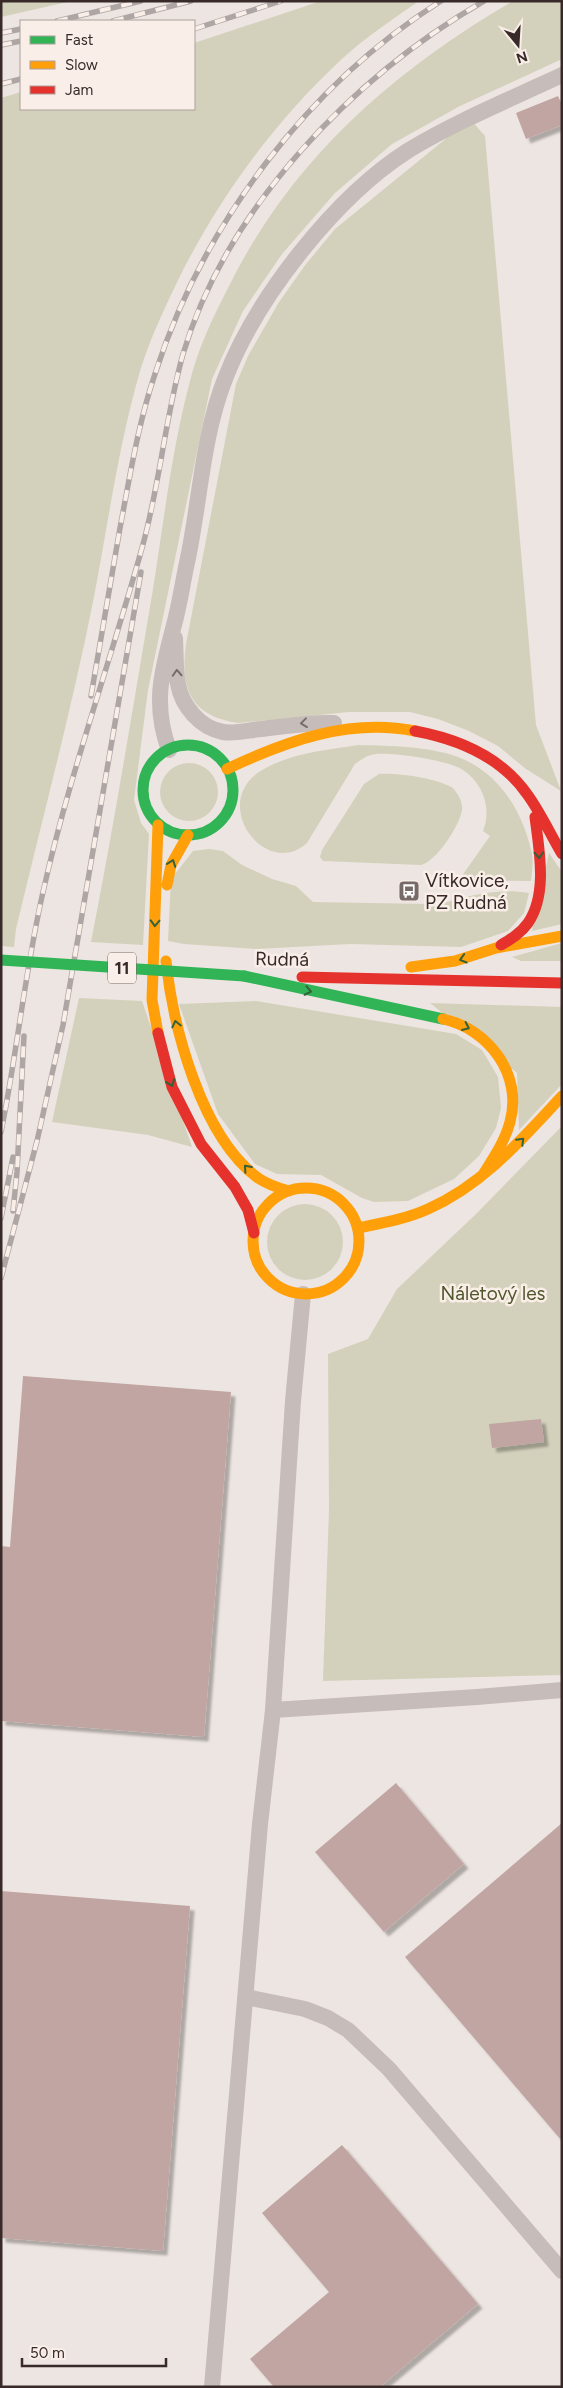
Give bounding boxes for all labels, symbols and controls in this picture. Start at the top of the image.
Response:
legend [20,20,195,110]
north arrow [493,20,543,70]
text: Fast [65,31,94,49]
text: N [514,47,530,67]
text: Slow [65,56,98,74]
text: Jam [65,81,93,99]
one-way arrow [171,669,182,677]
one-way arrow [300,717,308,728]
one-way arrow [534,852,544,859]
one-way arrow [166,859,176,867]
place label: Vítkovice, PZ Rudná [425,869,509,914]
bus stop icon: Vítkovice, PZ Rudná [397,879,421,903]
one-way arrow [150,919,161,927]
street label: Rudná [255,947,309,971]
road number: 11 [108,952,136,984]
one-way arrow [460,953,468,963]
one-way arrow [304,985,313,996]
one-way arrow [171,1019,182,1028]
one-way arrow [461,1020,470,1031]
one-way arrow [165,1078,175,1086]
one-way arrow [515,1137,524,1146]
one-way arrow [244,1164,253,1173]
park label: Náletový les [441,1282,546,1305]
scale bar [22,2336,166,2368]
text: 50 m [30,2344,65,2362]

